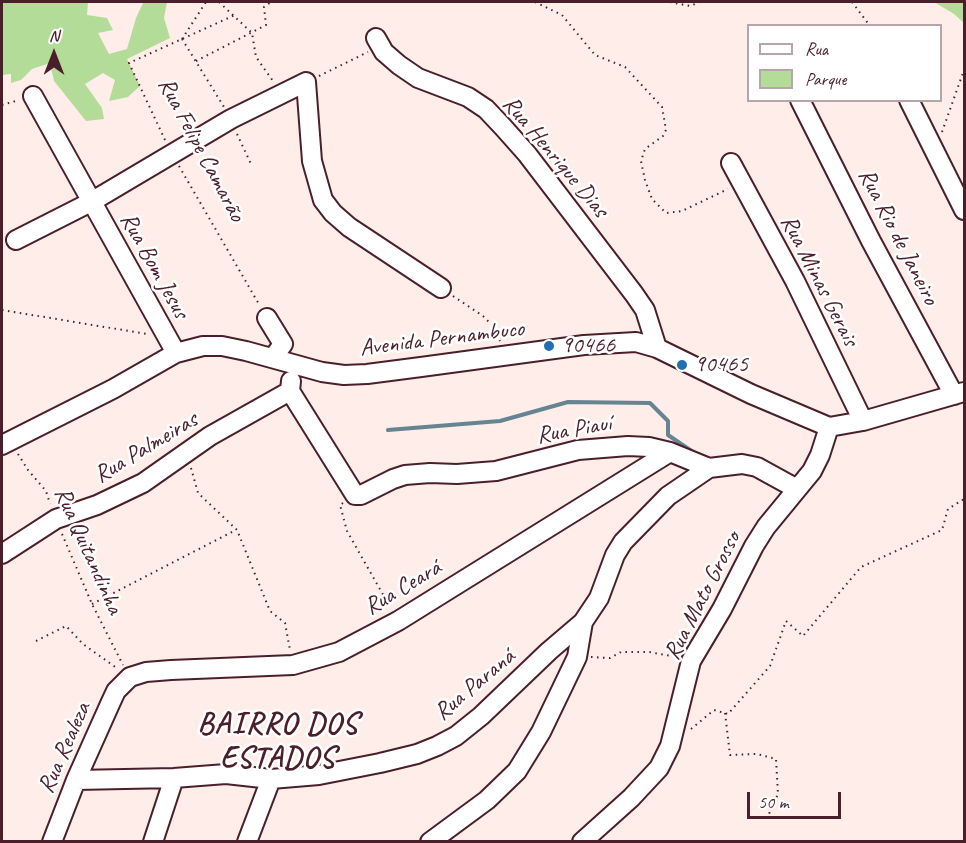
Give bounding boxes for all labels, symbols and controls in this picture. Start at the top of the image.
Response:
north arrow [24,24,84,84]
legend [747,24,942,102]
text: N [49,26,59,46]
text: Rua [805,38,828,60]
text: Parque [805,68,846,90]
street label: Rua Felipe Camarão [151,73,251,227]
street label: Rua Henrique Dias [496,90,614,224]
street label: Rua Rio de Janeiro [851,164,945,310]
street label: Rua Bom Jesus [113,208,195,324]
street label: Rua Minas Gerais [774,211,864,351]
street label: Avenida Pernambuco [358,315,526,363]
place label: 90466 [561,332,615,360]
marker: 90466 [542,339,556,353]
place label: 90465 [694,351,748,379]
marker: 90465 [675,358,689,372]
street label: Rua Palmeiras [89,406,203,490]
street label: Rua Piauí [534,409,614,451]
street label: Rua Quitandinha [47,483,129,619]
street label: Rua Mato Grosso [658,527,748,665]
street label: Rua Ceará [359,554,447,622]
street label: Rua Paraná [429,643,521,727]
street label: Rua Realeza [32,698,98,798]
district label: BAIRRO DOS ESTADOS [199,707,357,777]
scale bar [750,780,844,818]
text: 50 m [758,791,789,813]

